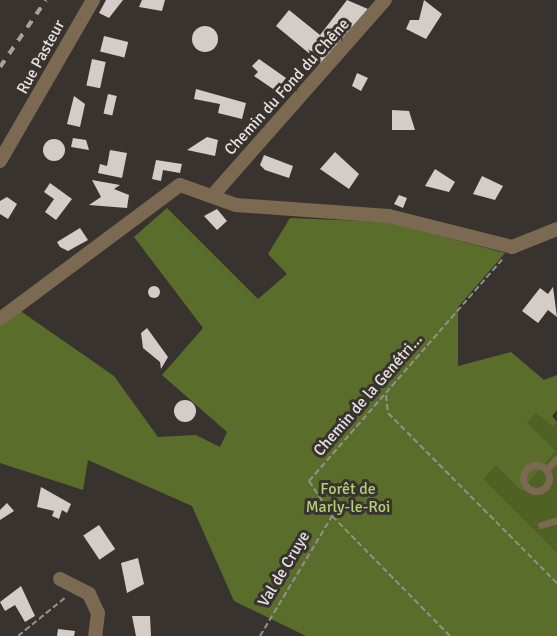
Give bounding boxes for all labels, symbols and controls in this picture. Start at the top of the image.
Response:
street label: Chemin du Fond du Chêne [221,15,353,159]
street label: Rue Pasteur [13,17,69,97]
street label: Chemin de la Genétri... [310,330,426,460]
park label: Forêt de Marly-le-Roi [306,479,390,517]
street label: Val de Cruye [254,528,314,610]

